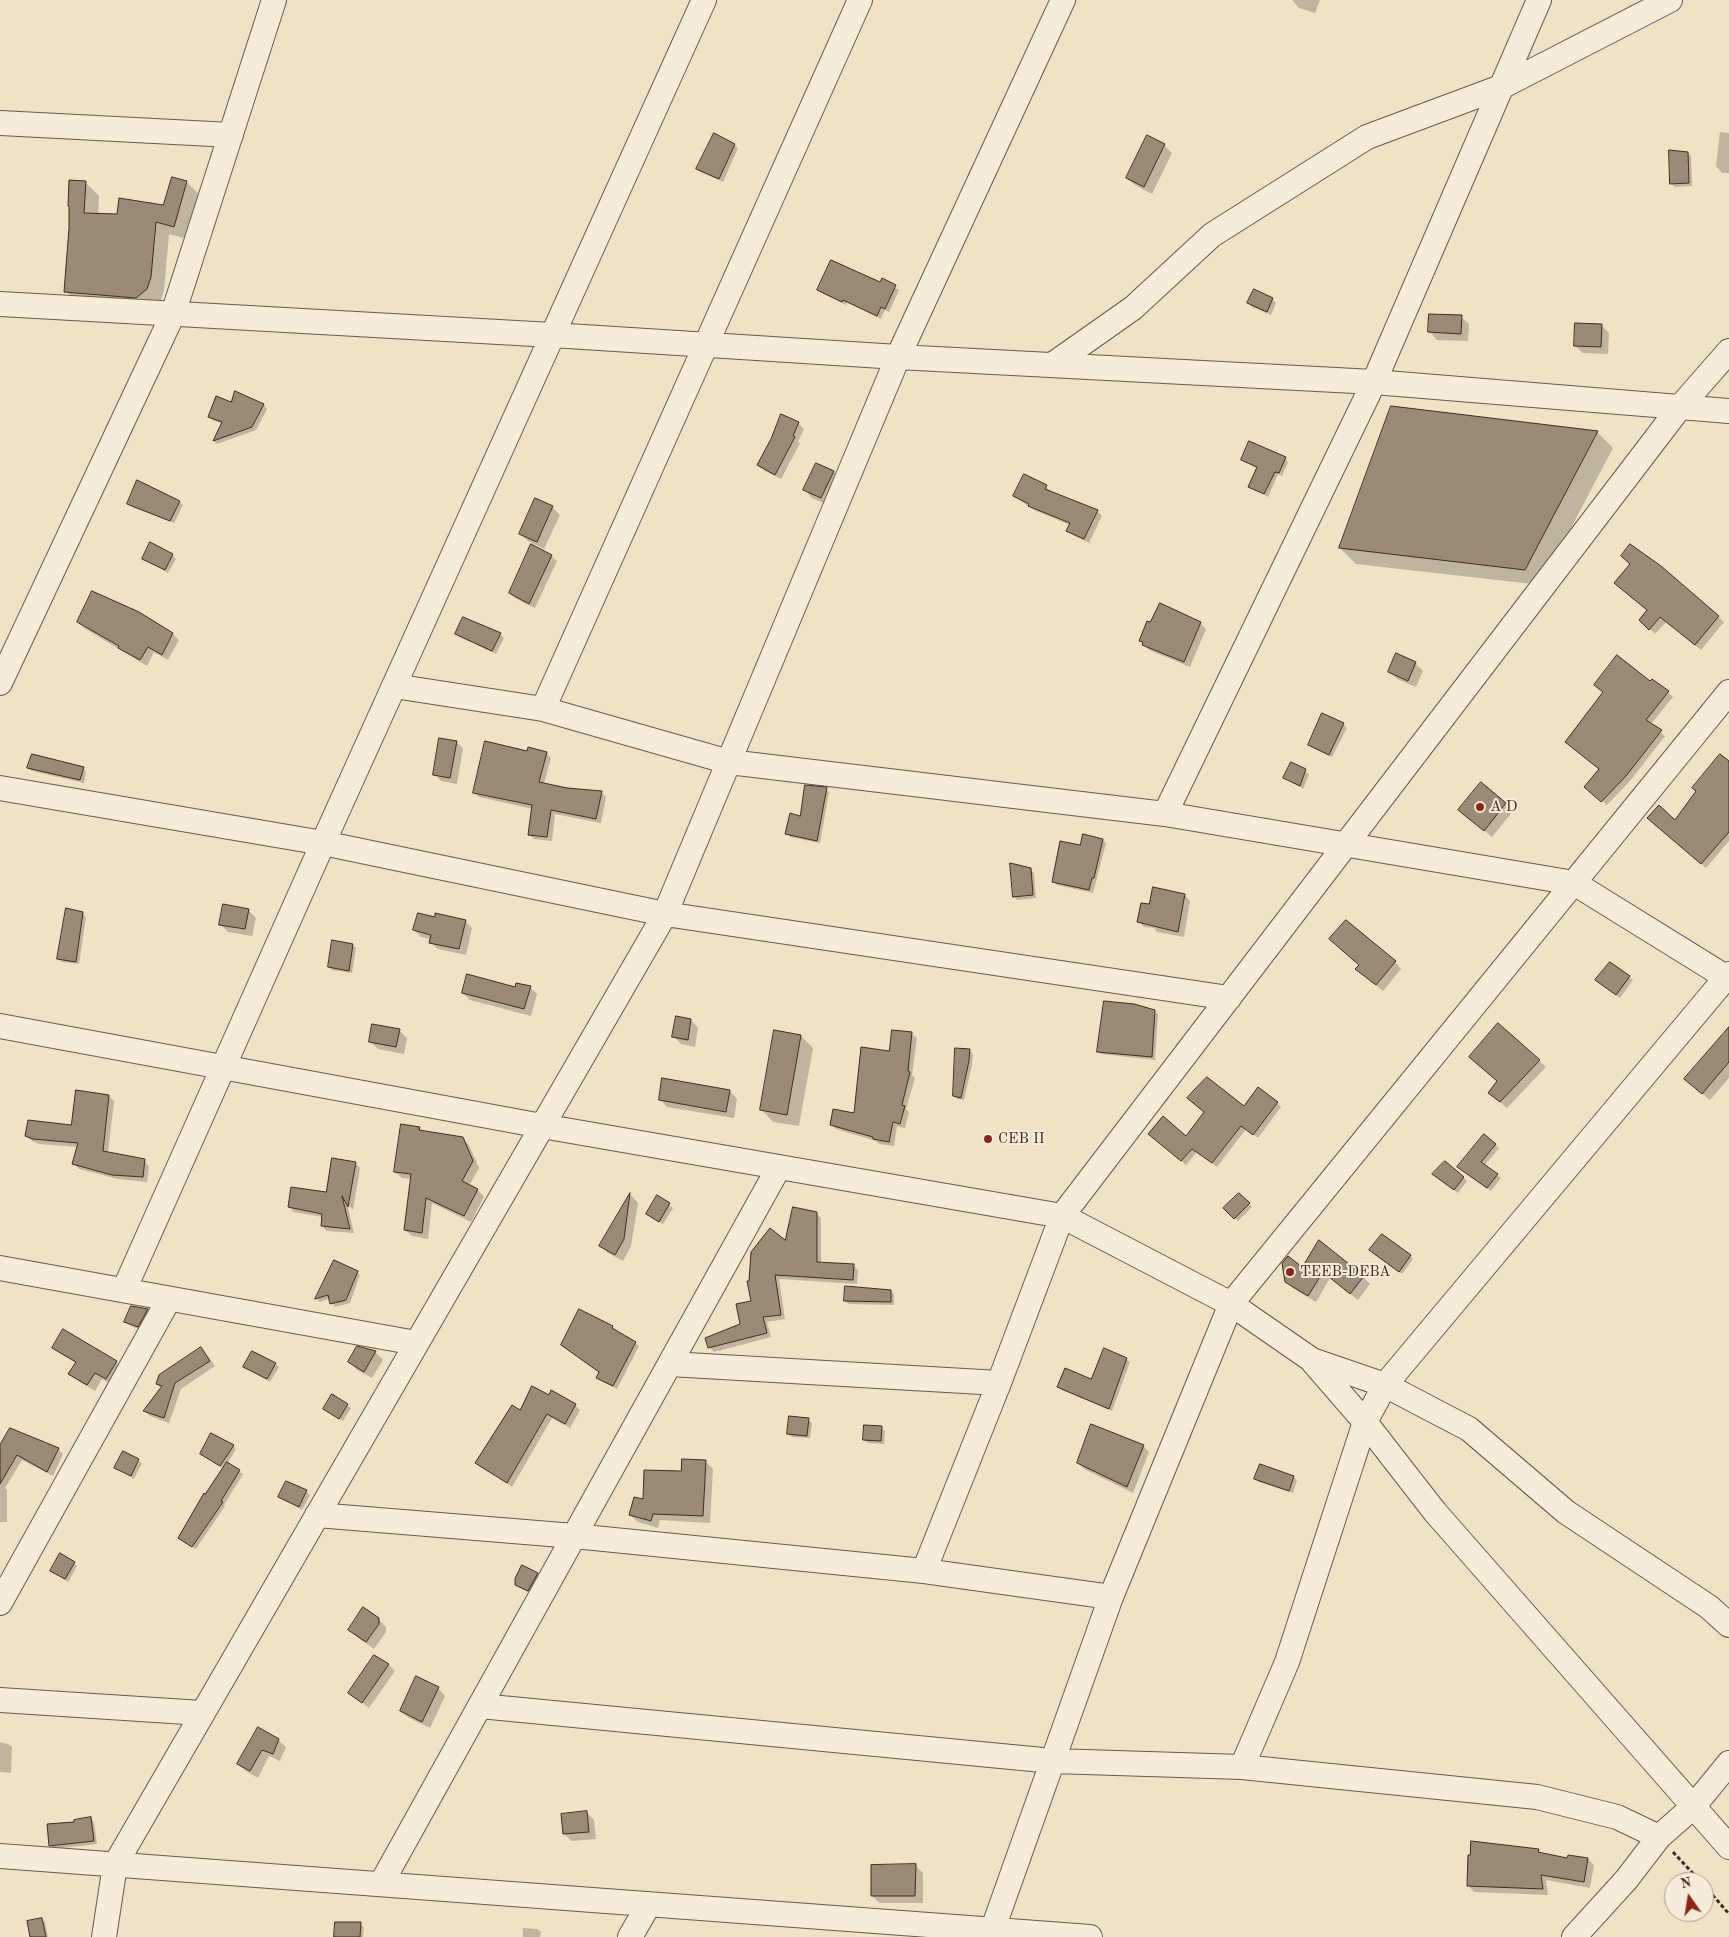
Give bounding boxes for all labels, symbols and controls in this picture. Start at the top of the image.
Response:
place label: A D [1490,798,1517,816]
marker: A D [1474,801,1486,813]
place label: CEB II [998,1130,1045,1148]
marker: CEB II [982,1133,994,1145]
place label: TEEB-DEBA [1300,1263,1391,1281]
marker: TEEB-DEBA [1284,1266,1296,1278]
north arrow [1664,1872,1714,1922]
text: N [1679,1875,1693,1891]

